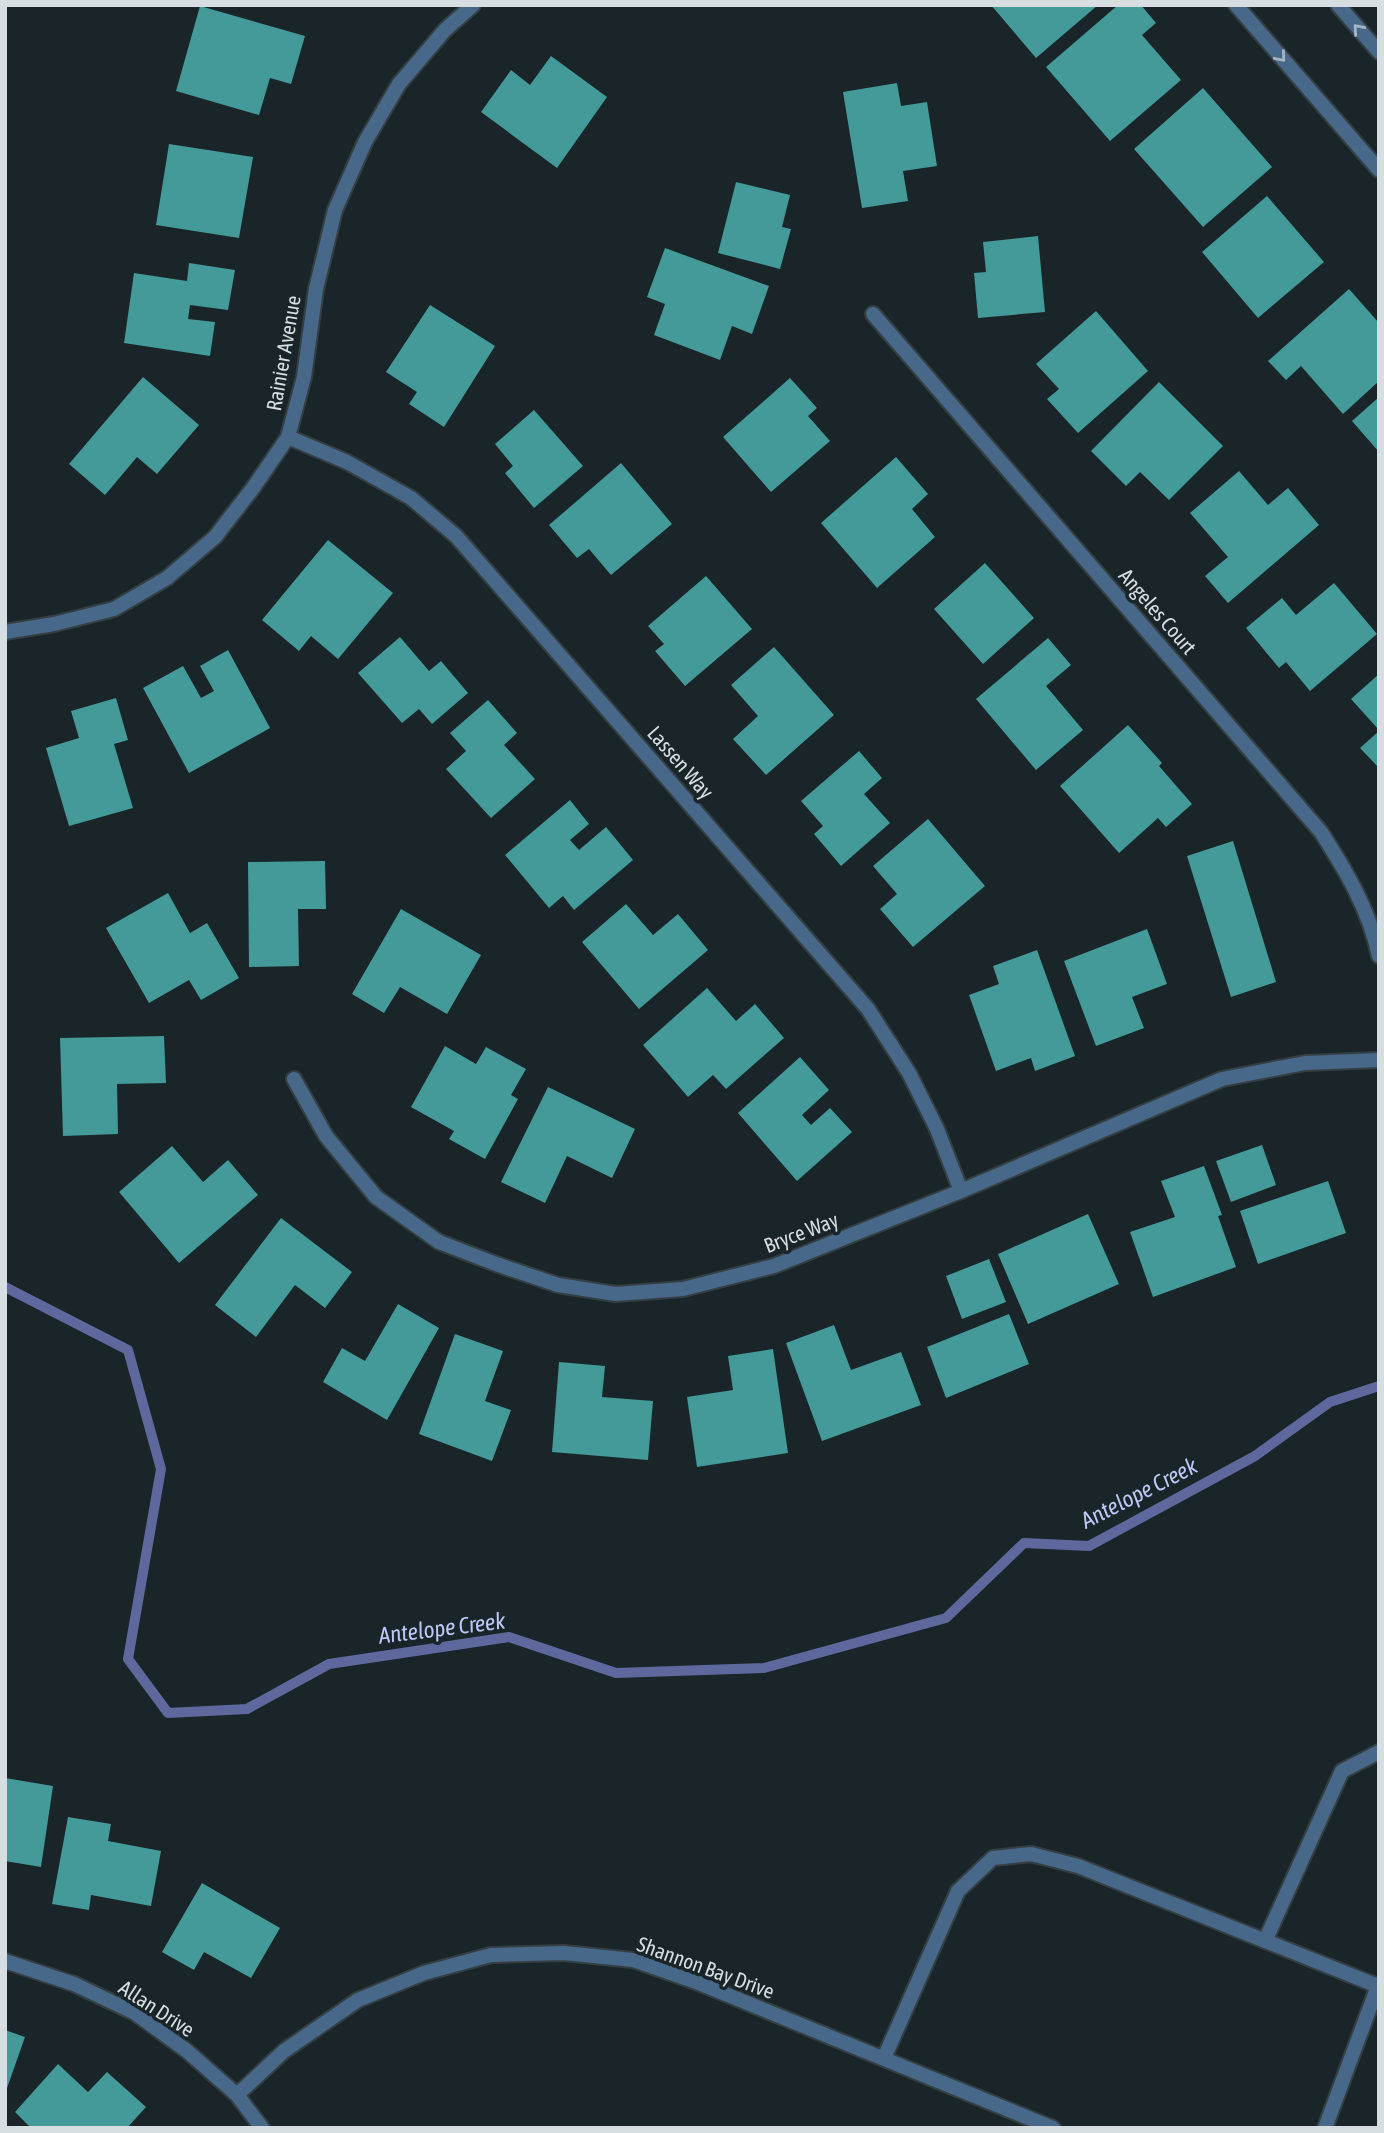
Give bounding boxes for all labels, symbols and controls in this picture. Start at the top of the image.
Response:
one-way arrow [1354,24,1366,37]
one-way arrow [1273,49,1285,62]
street label: Rainier Avenue [261,293,305,413]
street label: Angeles Court [1114,563,1202,659]
street label: Lassen Way [643,721,719,803]
street label: Bryce Way [760,1207,842,1257]
water label: Antelope Creek [1075,1452,1202,1534]
water label: Antelope Creek [376,1607,508,1649]
street label: Shannon Bay Drive [634,1931,778,2003]
street label: Allan Drive [115,1975,199,2041]

